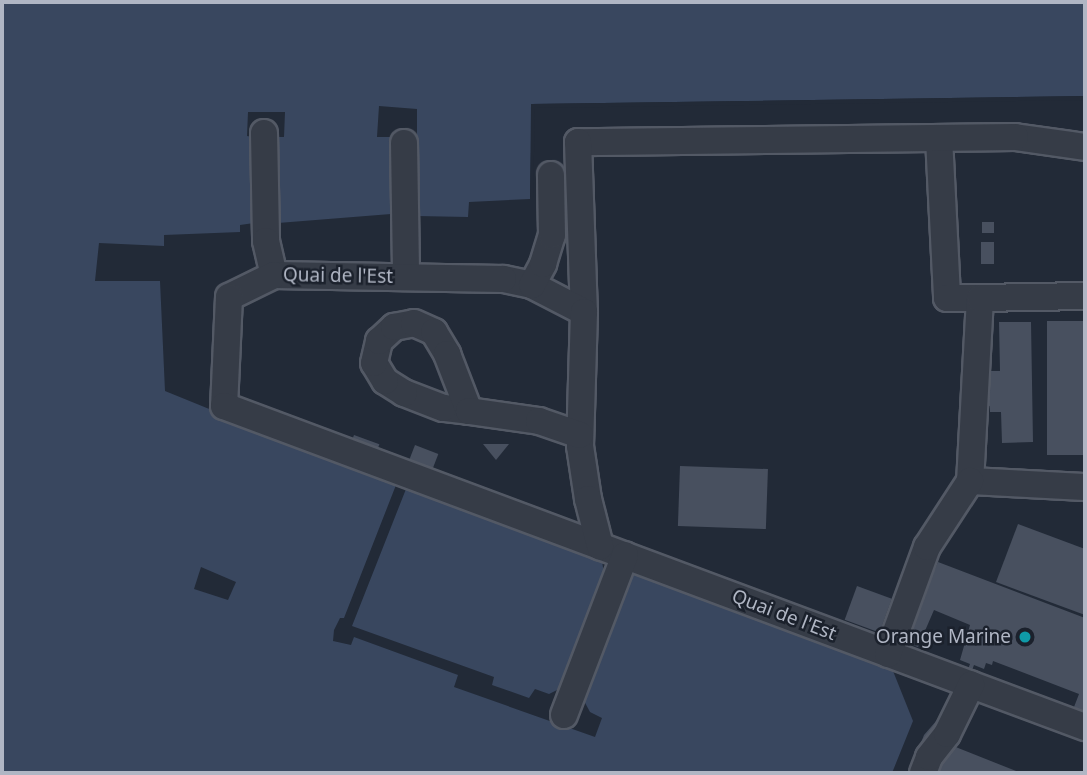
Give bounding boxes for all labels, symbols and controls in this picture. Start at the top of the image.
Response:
street label: Quai de l'Est [283,264,393,288]
street label: Quai de l'Est [729,585,839,645]
place label: Orange Marine [876,626,1011,648]
marker: Orange Marine [1017,629,1033,645]

